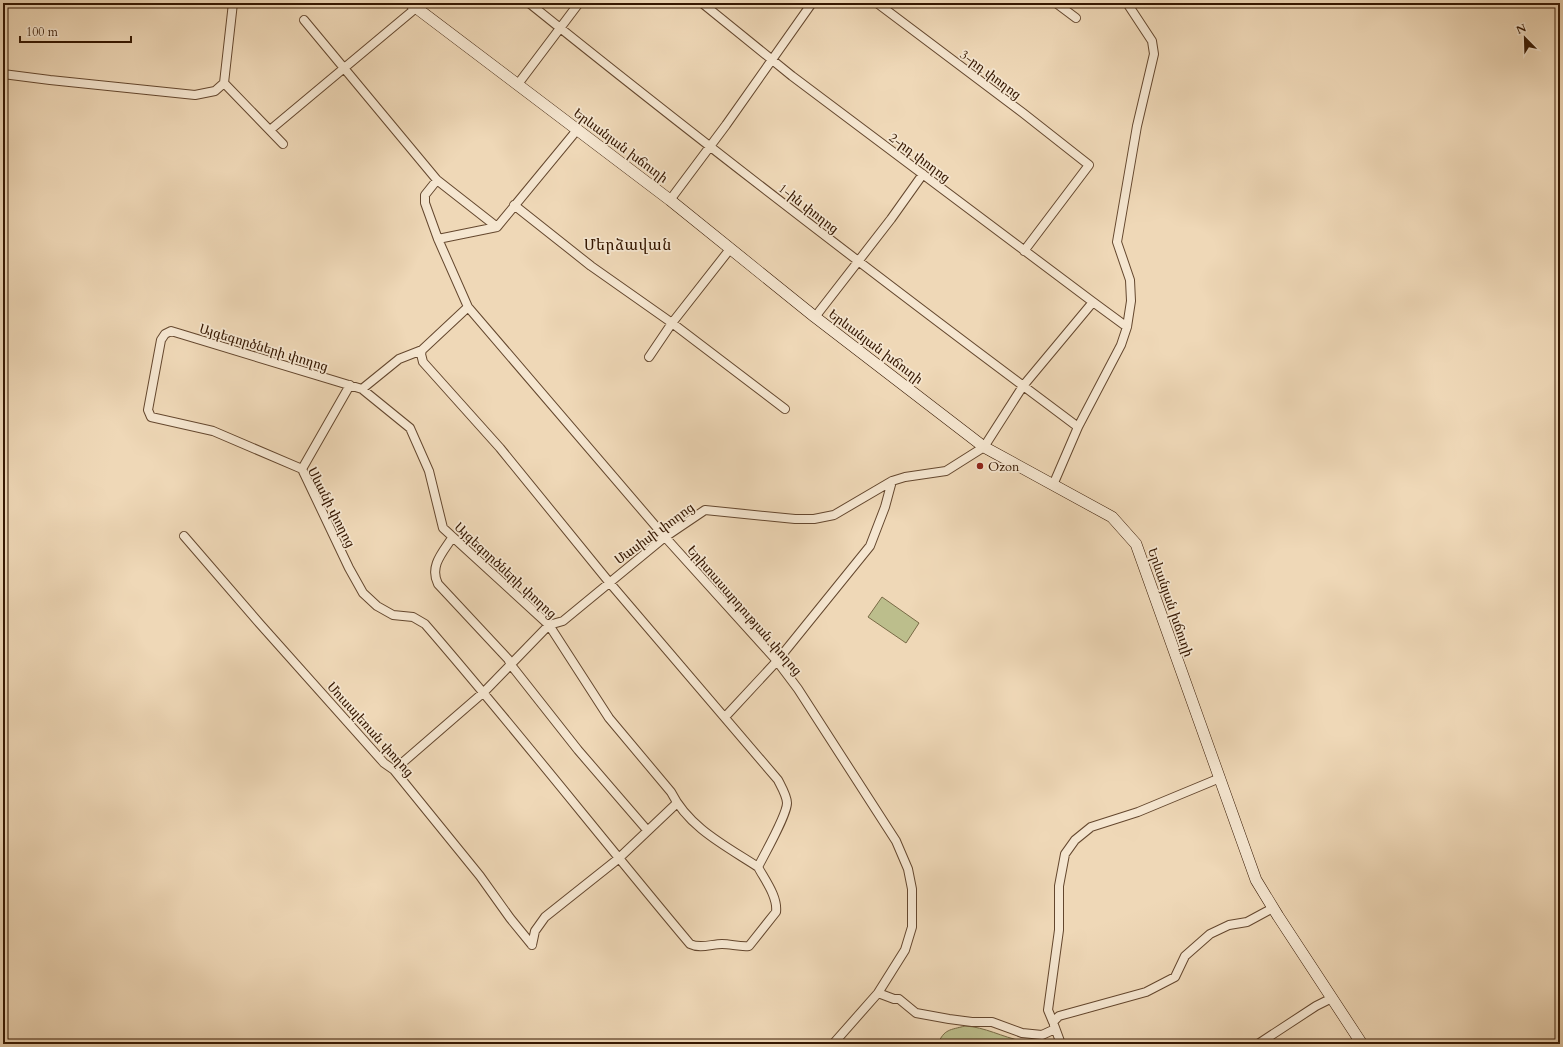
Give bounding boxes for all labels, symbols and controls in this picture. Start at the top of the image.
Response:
scale bar [20,18,131,44]
north arrow [1505,18,1545,58]
text: N [1514,20,1529,38]
text: 100 m [26,24,59,40]
street label: 3-րդ փողոց [956,46,1025,104]
street label: Երևանյան խճուղի [569,104,672,188]
street label: 2-րդ փողոց [885,129,954,187]
street label: 1-ին փողոց [774,180,842,238]
district label: Մերձավան [584,235,672,255]
street label: Երևանյան խճուղի [824,305,927,389]
street label: Այգեգործների փողոց [197,320,330,376]
place label: Ozon [988,458,1020,476]
marker: Ozon [975,461,985,471]
street label: Սևանի փողոց [303,464,359,551]
street label: Մասիսի փողոց [611,499,698,569]
street label: Այգեգործների փողոց [450,518,560,623]
street label: Երիտասարդության փողոց [683,542,806,680]
street label: Երևանյան խճուղի [1143,545,1197,660]
street label: Մուսալեռան փողոց [323,678,418,781]

